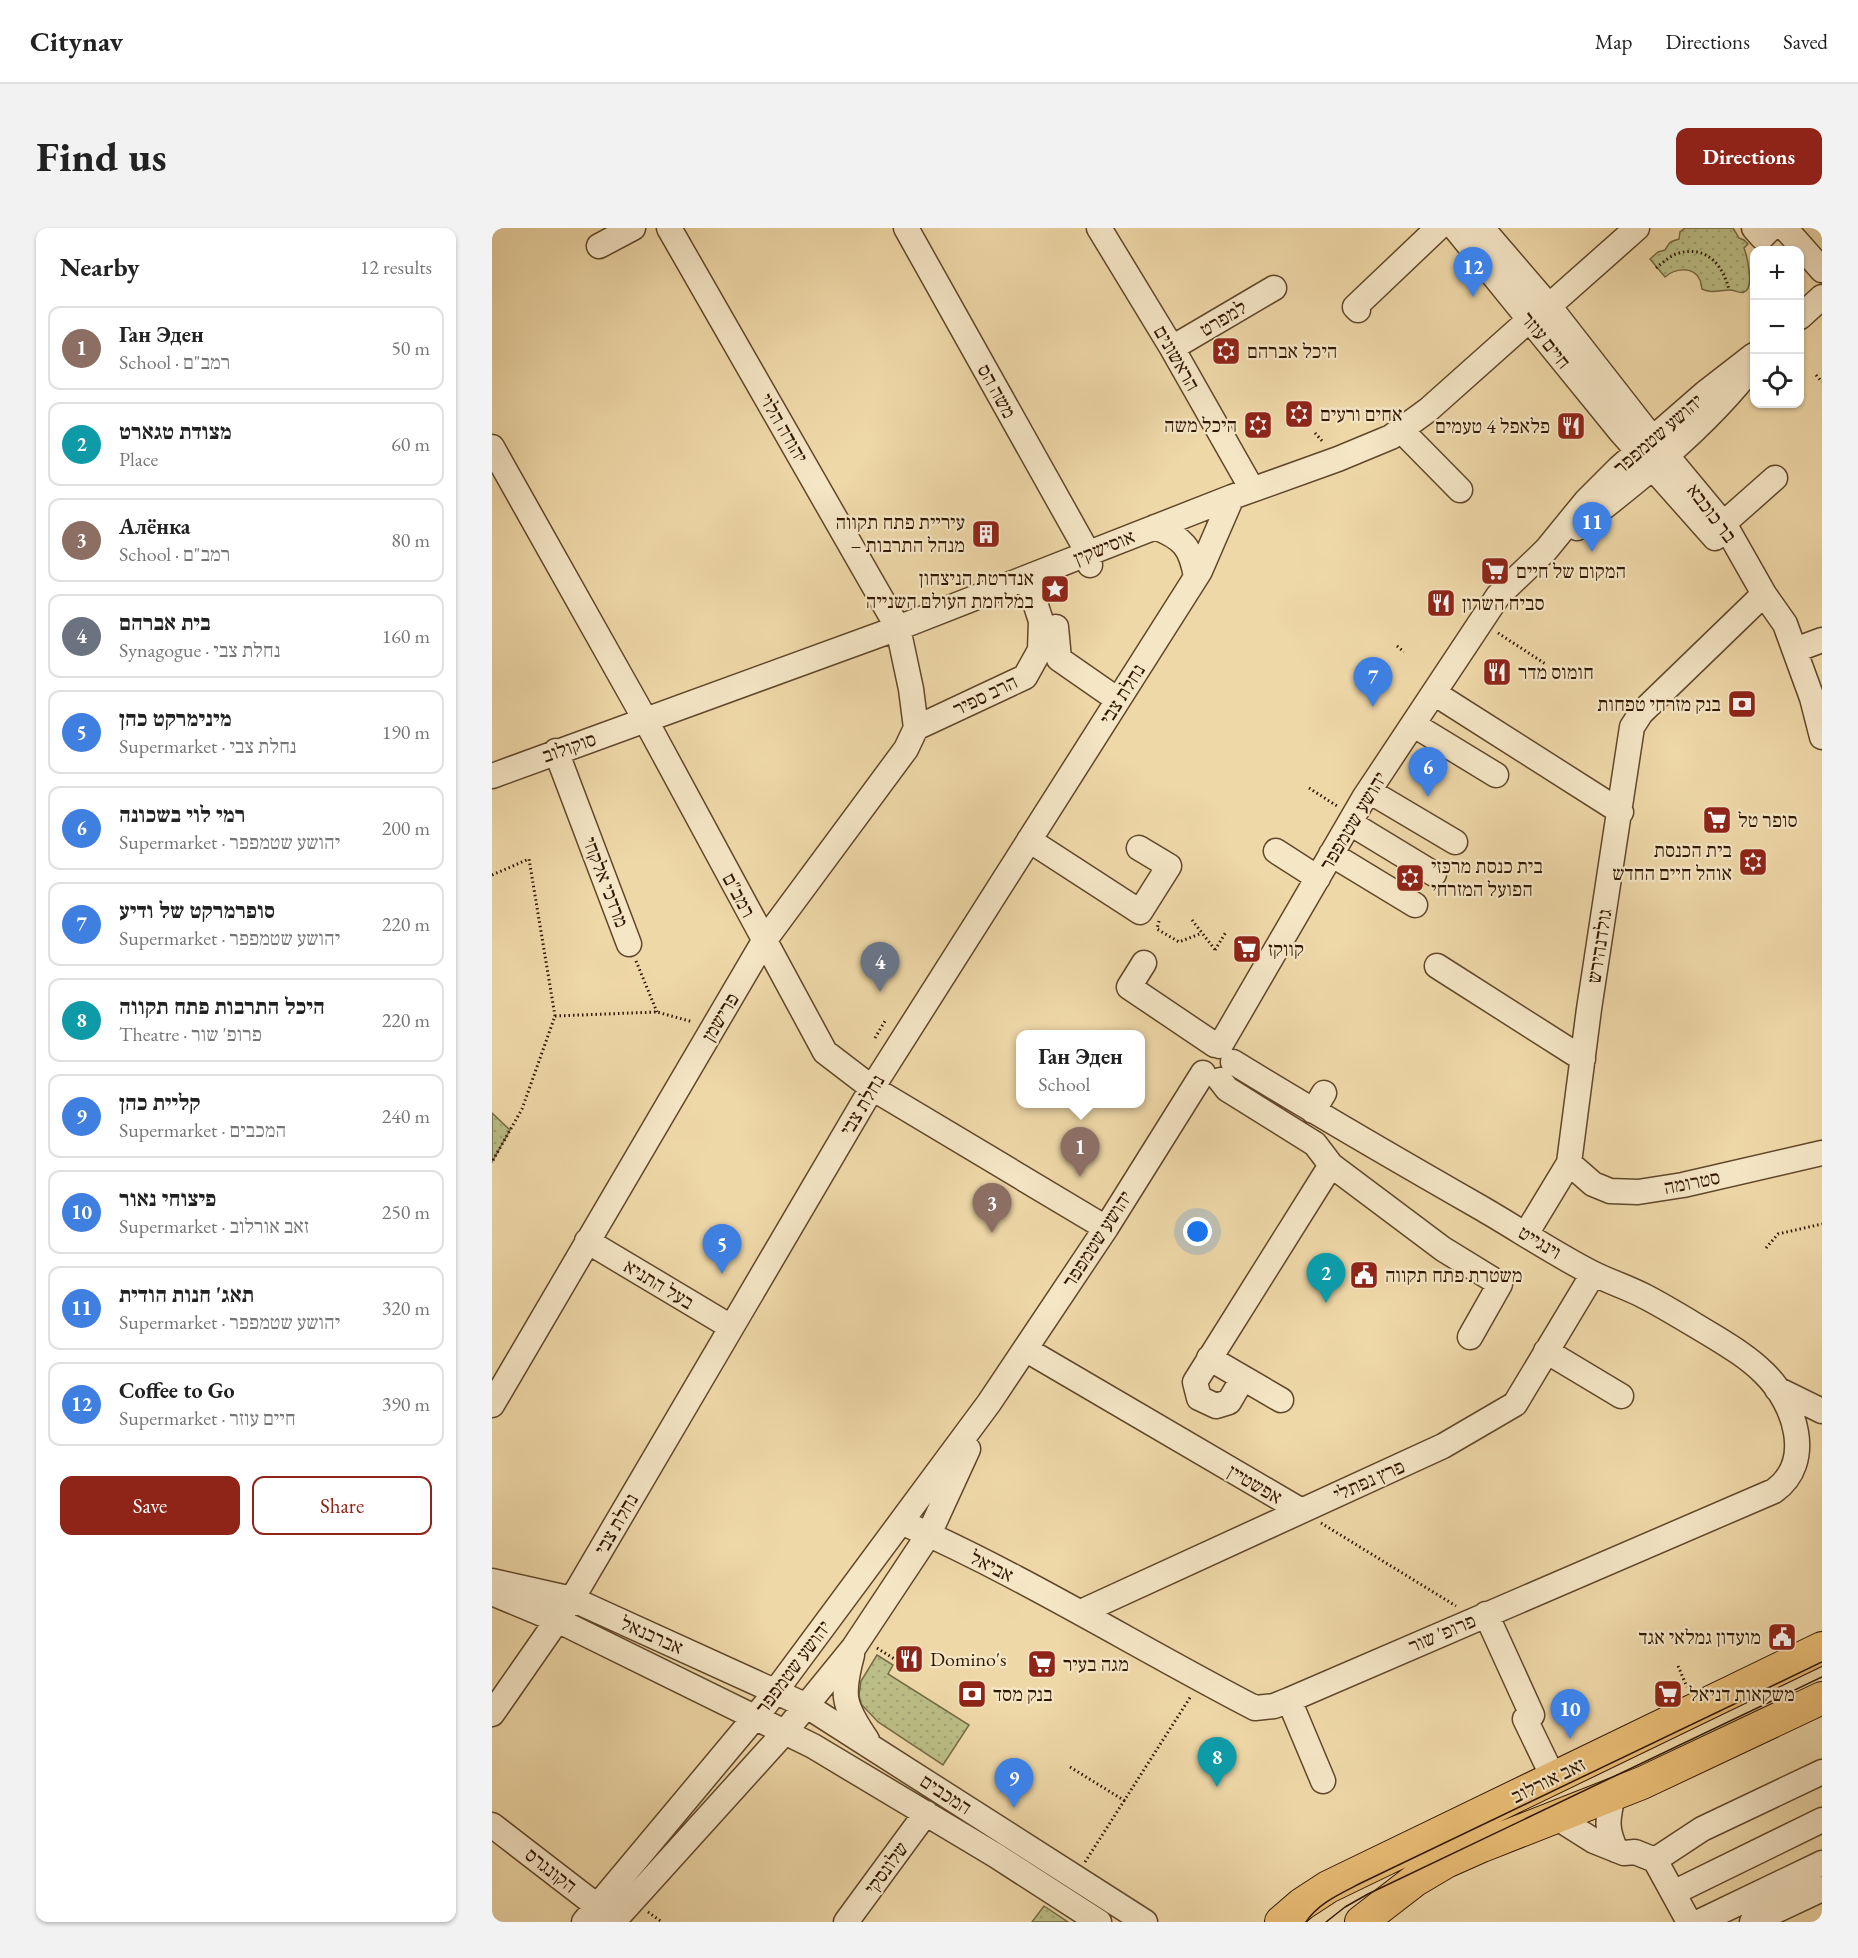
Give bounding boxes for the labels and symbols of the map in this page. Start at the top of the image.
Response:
pin: 12 [1454,248,1492,297]
street label: למפרט [1195,294,1251,342]
street label: חיים עוזר [1515,306,1577,374]
street label: הראשונים [1148,321,1206,395]
synagogue icon: היכל אברהם [1210,335,1242,367]
place label: היכל אברהם [1247,338,1337,364]
street label: משה הס [971,359,1023,423]
street label: יהודה הלוי [754,388,814,468]
street label: יהושע שטמפפר [1608,388,1708,480]
synagogue icon: אחים ורעים [1283,398,1315,430]
place label: אחים ורעים [1320,401,1402,427]
synagogue icon: היכל משה [1242,409,1274,441]
restaurant icon: פלאפל 4 טעמים [1555,410,1587,442]
place label: היכל משה [1164,412,1237,438]
place label: פלאפל 4 טעמים [1435,413,1550,439]
street label: בר כוכבא [1681,478,1743,548]
pin: 11 [1572,502,1612,552]
place label: עיריית פתח תקווה – מנהל התרבות [836,509,965,558]
building icon: עיריית פתח תקווה – מנהל התרבות [970,518,1002,550]
street label: אוסישקין [1069,523,1139,571]
supermarket icon: המקום של חיים [1479,555,1511,587]
place label: המקום של חיים [1516,558,1626,584]
place label: אנדרטת הניצחון במלחמת העולם השנייה [866,565,1034,614]
place icon: אנדרטת הניצחון במלחמת העולם השנייה [1039,573,1071,605]
restaurant icon: סביח השרון [1425,587,1457,619]
place label: סביח השרון [1462,590,1545,616]
restaurant icon: חומוס מדר [1481,656,1513,688]
pin: 7 [1354,658,1392,707]
street label: נחלת צבי [1093,659,1151,729]
place label: חומוס מדר [1518,659,1594,685]
street label: הרב ספיר [948,668,1022,722]
bank icon: בנק מזרחי טפחות [1726,688,1758,720]
place label: בנק מזרחי טפחות [1597,691,1721,717]
street label: סוקולוב [538,726,600,768]
pin: 6 [1408,748,1448,797]
street label: יהושע שטמפפר [1313,767,1393,875]
supermarket icon: סופר טל [1701,804,1733,836]
place label: סופר טל [1738,807,1798,833]
street label: מרדכי אלקחי [577,833,635,931]
place label: בית הכנסת אוהל חיים החדש [1612,837,1732,886]
synagogue icon: בית הכנסת אוהל חיים החדש [1737,846,1769,878]
place label: בית כנסת מרכזי הפועל המזרחי [1431,853,1543,902]
synagogue icon: בית כנסת מרכזי הפועל המזרחי [1394,862,1426,894]
street label: רמב"ם [716,868,762,922]
street label: גולדנהירש [1580,907,1618,985]
supermarket icon: קווקז [1231,933,1263,965]
place label: קווקז [1268,936,1304,962]
pin: 4 [860,942,900,992]
street label: פרישמן [695,988,745,1046]
street label: נחלת צבי [834,1070,890,1140]
pin: 1 [1060,1128,1100,1177]
street label: סטרומה [1662,1164,1722,1200]
pin: 3 [972,1184,1012,1233]
street label: יהושע שטמפפר [1056,1185,1138,1293]
your location [1183,1217,1212,1246]
street label: וינגייט [1514,1219,1566,1265]
pin: 5 [702,1224,742,1274]
street label: בעל התניא [619,1253,699,1315]
pin: 2 [1306,1254,1346,1303]
public building icon: משטרת פתח תקווה [1348,1259,1380,1291]
place label: משטרת פתח תקווה [1385,1262,1523,1288]
street label: פרץ נפתלי [1329,1453,1409,1507]
street label: אפשטיין [1223,1458,1287,1510]
street label: נחלת צבי [588,1488,644,1560]
street label: אביאל [966,1544,1018,1588]
street label: פרופ' שור [1404,1607,1480,1659]
street label: אברבנאל [616,1610,688,1660]
street label: יהושע שטמפפר [749,1615,837,1719]
public building icon: מועדון גמלאי אגד [1766,1621,1798,1653]
place label: מועדון גמלאי אגד [1638,1624,1761,1650]
restaurant icon: Domino's [893,1643,925,1675]
place label: Domino's [930,1646,1006,1672]
supermarket icon: מגה בעיר [1026,1648,1058,1680]
place label: מגה בעיר [1063,1651,1129,1677]
bank icon: בנק מסד [956,1678,988,1710]
supermarket icon: משקאות דניאל [1652,1678,1684,1710]
place label: בנק מסד [993,1681,1053,1707]
place label: משקאות דניאל [1689,1681,1795,1707]
pin: 10 [1550,1690,1590,1739]
pin: 8 [1198,1738,1236,1787]
street label: זאב אורלוב [1506,1751,1590,1809]
pin: 9 [994,1758,1034,1808]
street label: המכבים [915,1768,977,1820]
street label: שלונסקי [858,1836,914,1900]
street label: הקונגרס [520,1842,582,1898]

